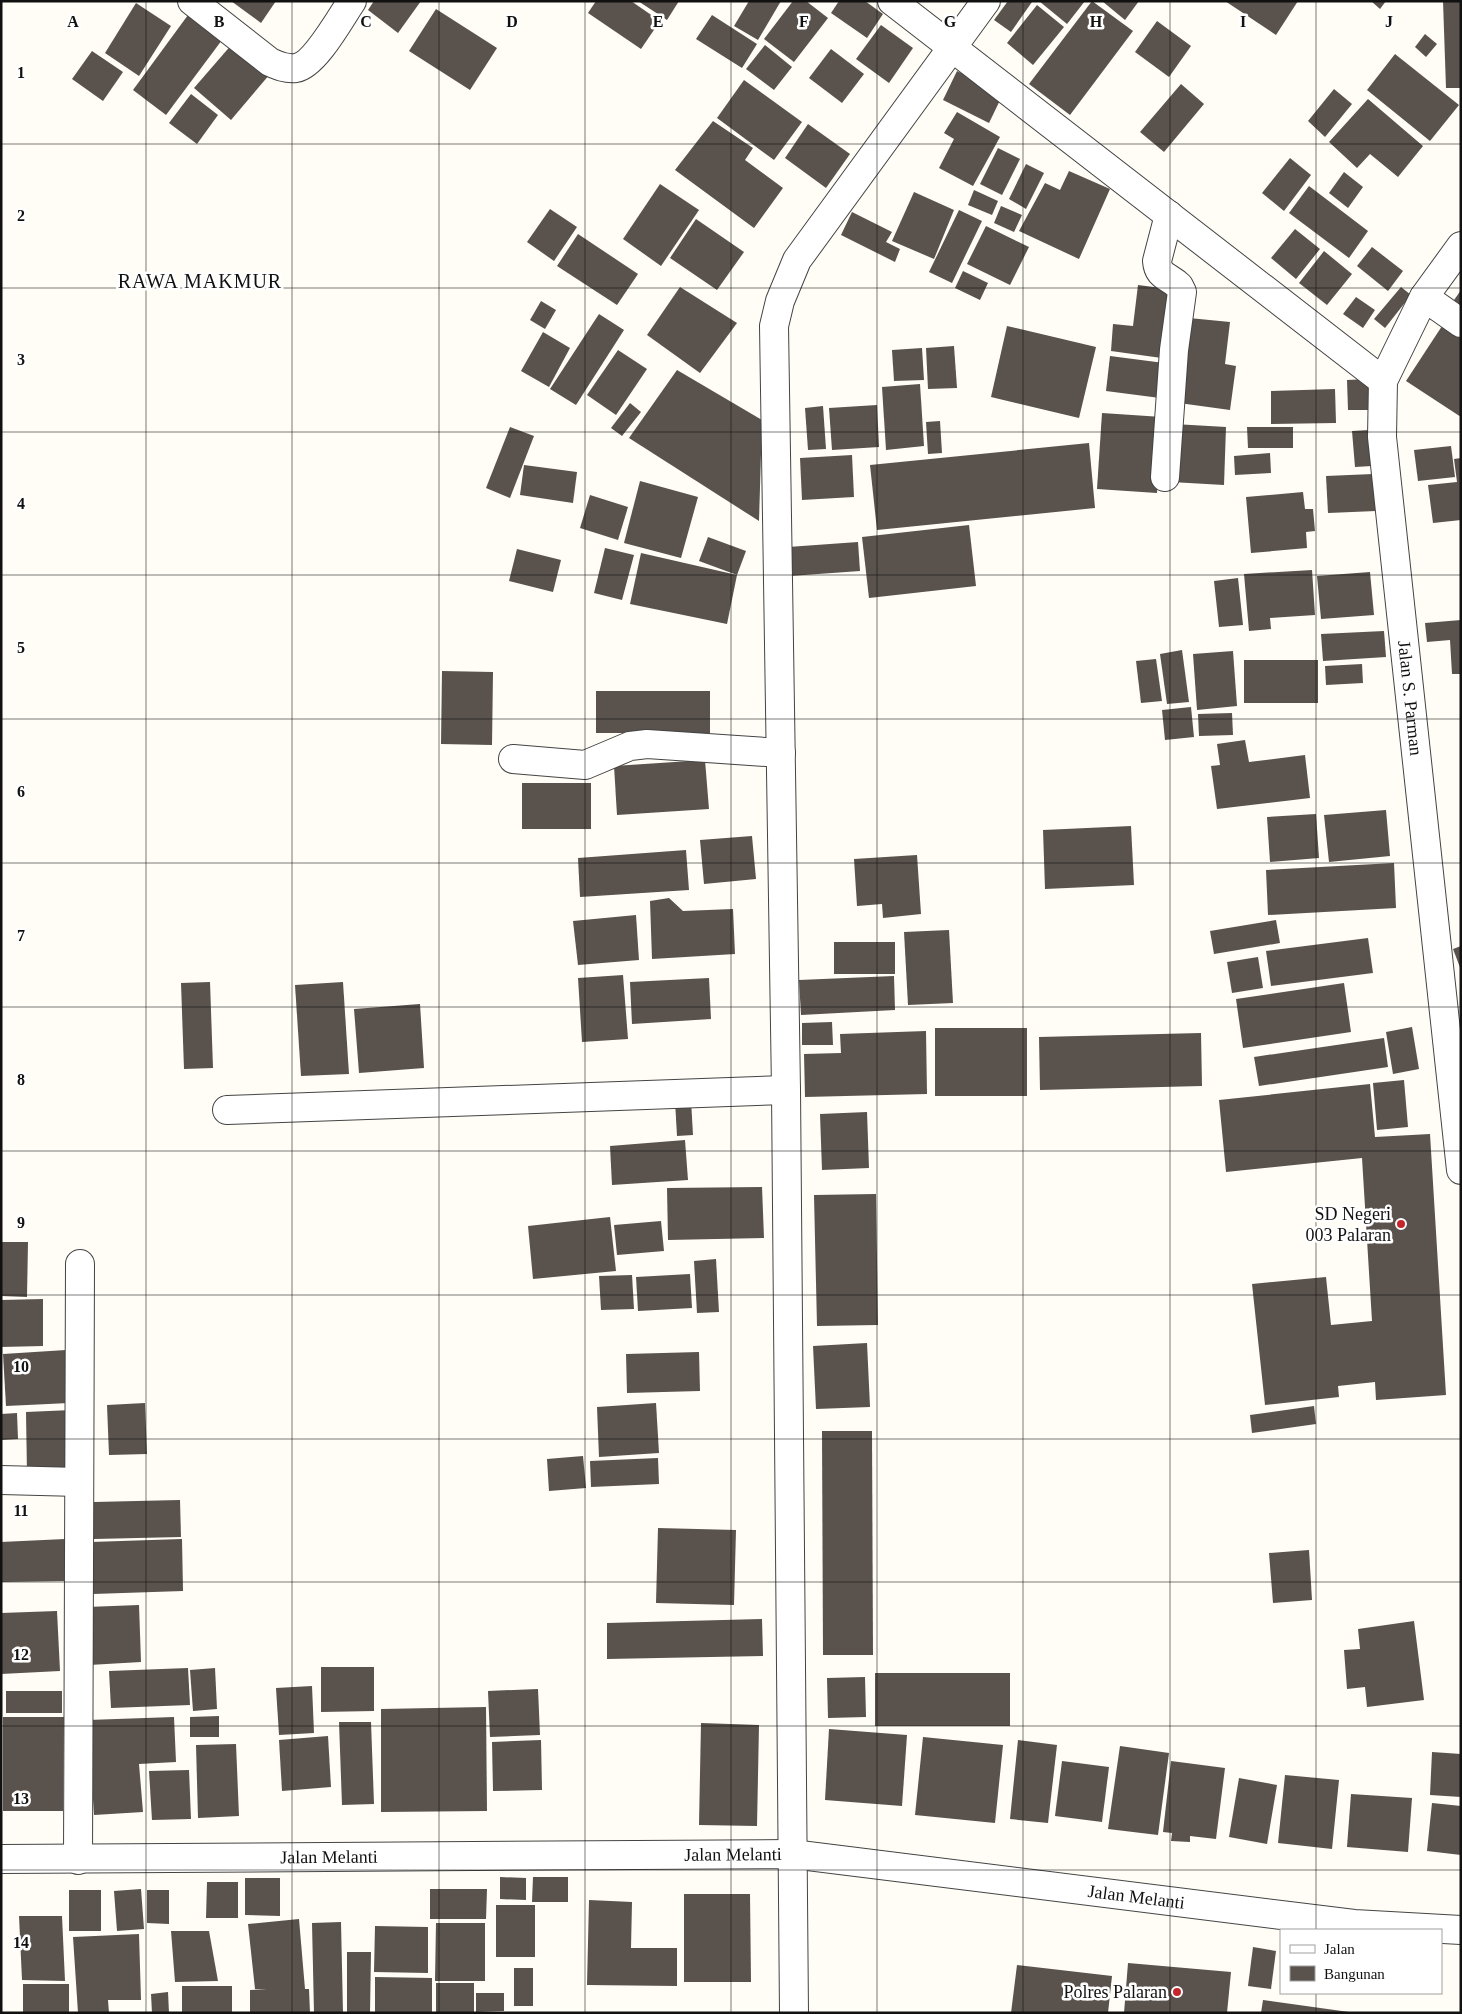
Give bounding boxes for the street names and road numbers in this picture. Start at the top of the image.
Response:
street label: Jalan S. Parman [1394,639,1426,757]
street label: Jalan Melanti [684,1844,782,1865]
street label: Jalan Melanti [280,1847,378,1867]
street label: Jalan Melanti [1087,1881,1186,1913]

